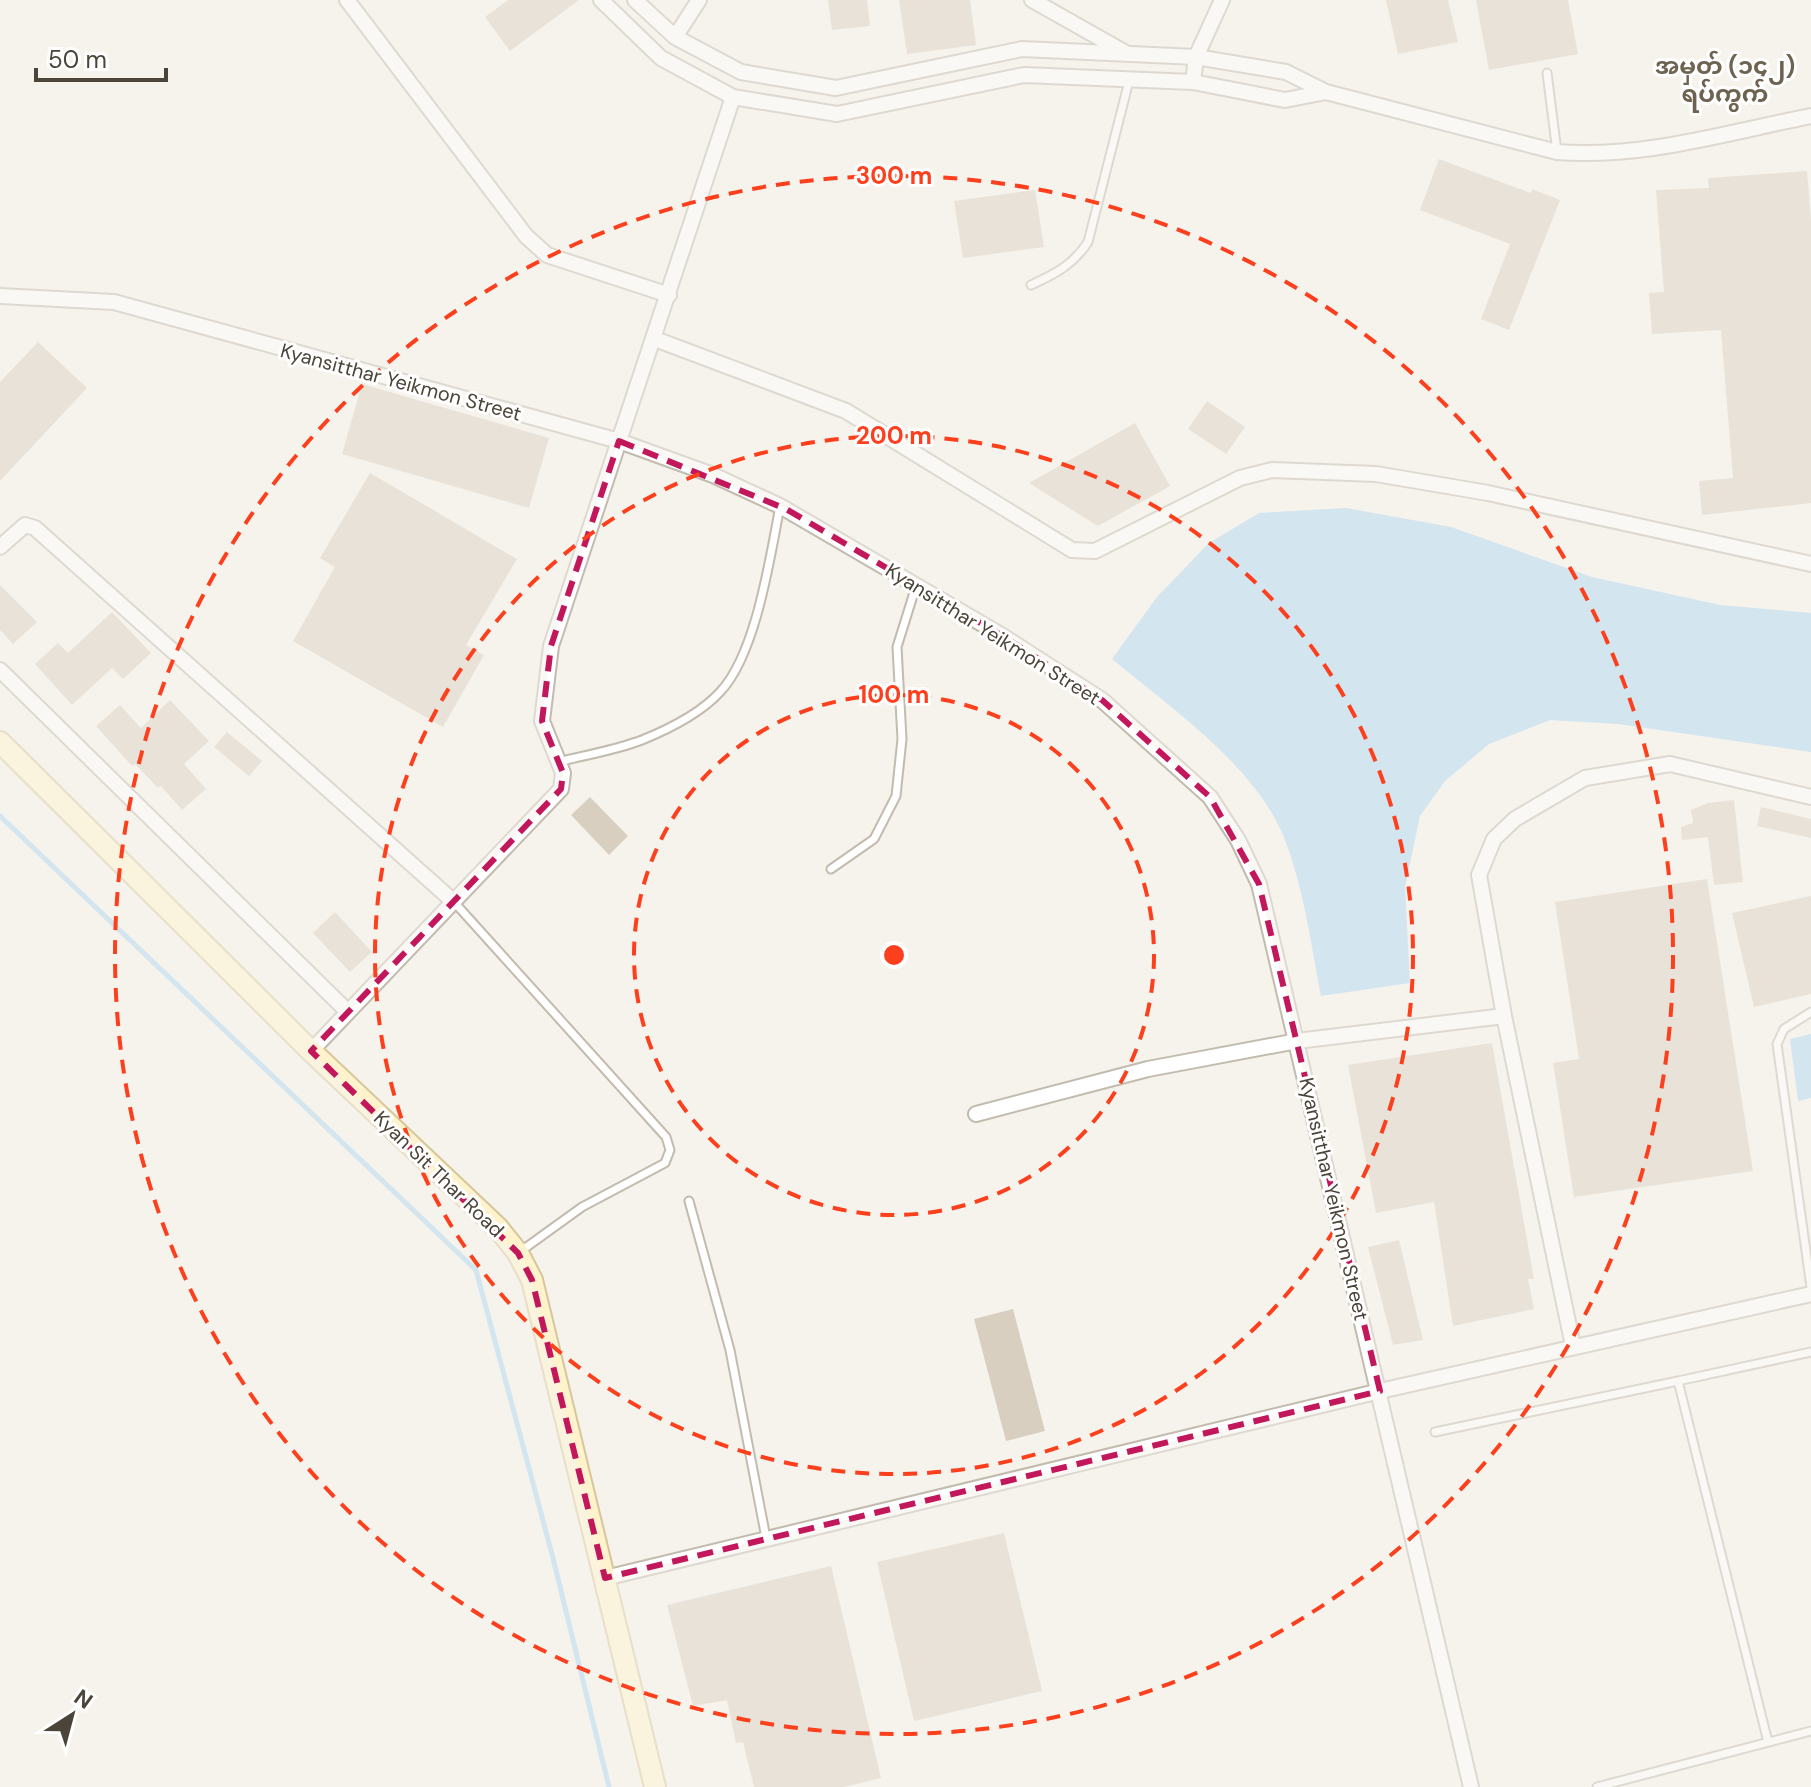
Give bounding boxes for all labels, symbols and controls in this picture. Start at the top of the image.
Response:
scale bar [36,32,166,82]
text: 50 m [48,44,107,75]
district label: အမှတ် (၁၄၂) ရပ်ကွက် [1655,50,1795,113]
text: 300 m [856,160,932,191]
street label: Kyansitthar Yeikmon Street [278,337,524,427]
text: 200 m [856,420,932,451]
street label: Kyansitthar Yeikmon Street [881,557,1105,711]
text: 100 m [859,679,929,710]
centre of rings [880,941,908,969]
street label: Kyansitthar Yeikmon Street [1293,1075,1375,1323]
street label: Kyan Sit Thar Road [368,1105,510,1243]
north arrow [32,1675,112,1755]
text: N [68,1683,98,1716]

